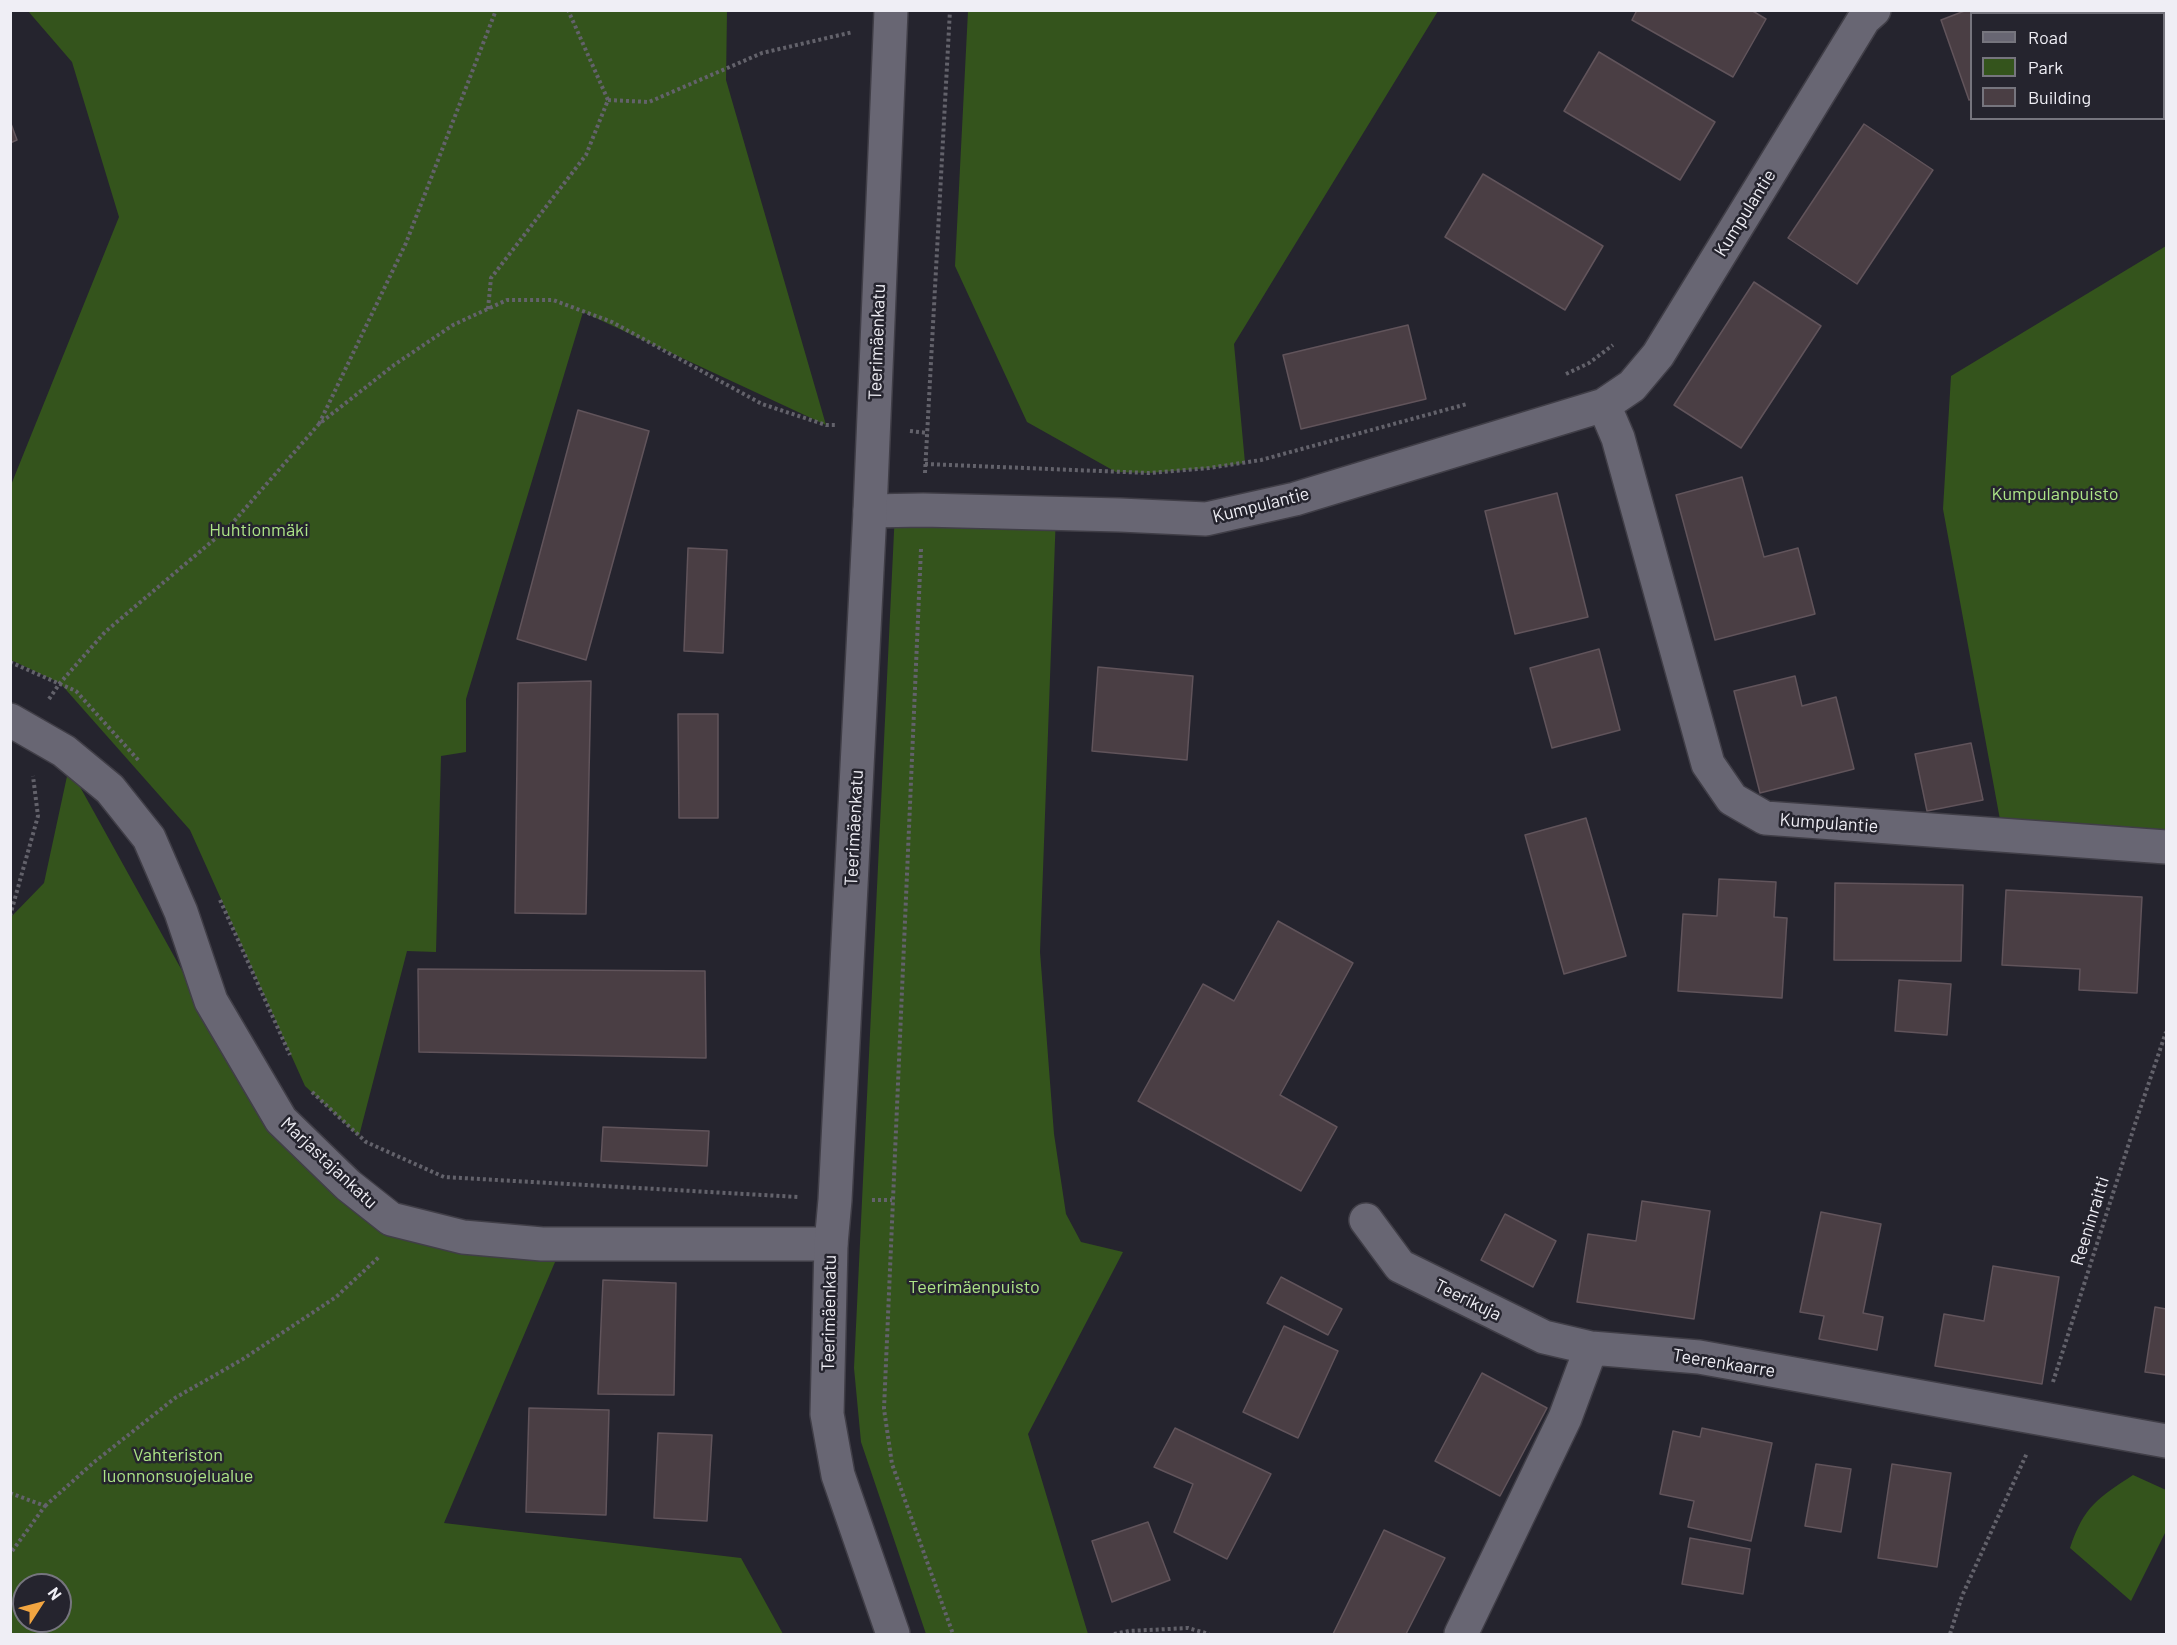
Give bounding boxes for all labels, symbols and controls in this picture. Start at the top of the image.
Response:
legend [1970,12,2165,120]
text: Road [2028,26,2068,48]
text: Park [2028,56,2063,78]
text: Building [2028,86,2091,108]
street label: Kumpulantie [1710,165,1780,261]
street label: Teerimäenkatu [864,283,890,401]
street label: Kumpulantie [1210,483,1312,527]
park label: Kumpulanpuisto [1991,483,2119,505]
park label: Huhtionmäki [209,519,309,541]
street label: Teerimäenkatu [840,769,868,887]
street label: Kumpulantie [1779,809,1879,837]
street label: Marjastajankatu [276,1113,382,1213]
street label: Reeninraitti [2066,1174,2114,1268]
street label: Teerimäenkatu [817,1254,841,1372]
street label: Teerikuja [1431,1275,1505,1325]
park label: Teerimäenpuisto [908,1276,1040,1298]
street label: Teerenkaarre [1671,1344,1777,1382]
park label: Vahteriston luonnonsuojelualue [103,1444,253,1486]
north arrow [12,1573,72,1633]
text: N [45,1583,66,1603]

